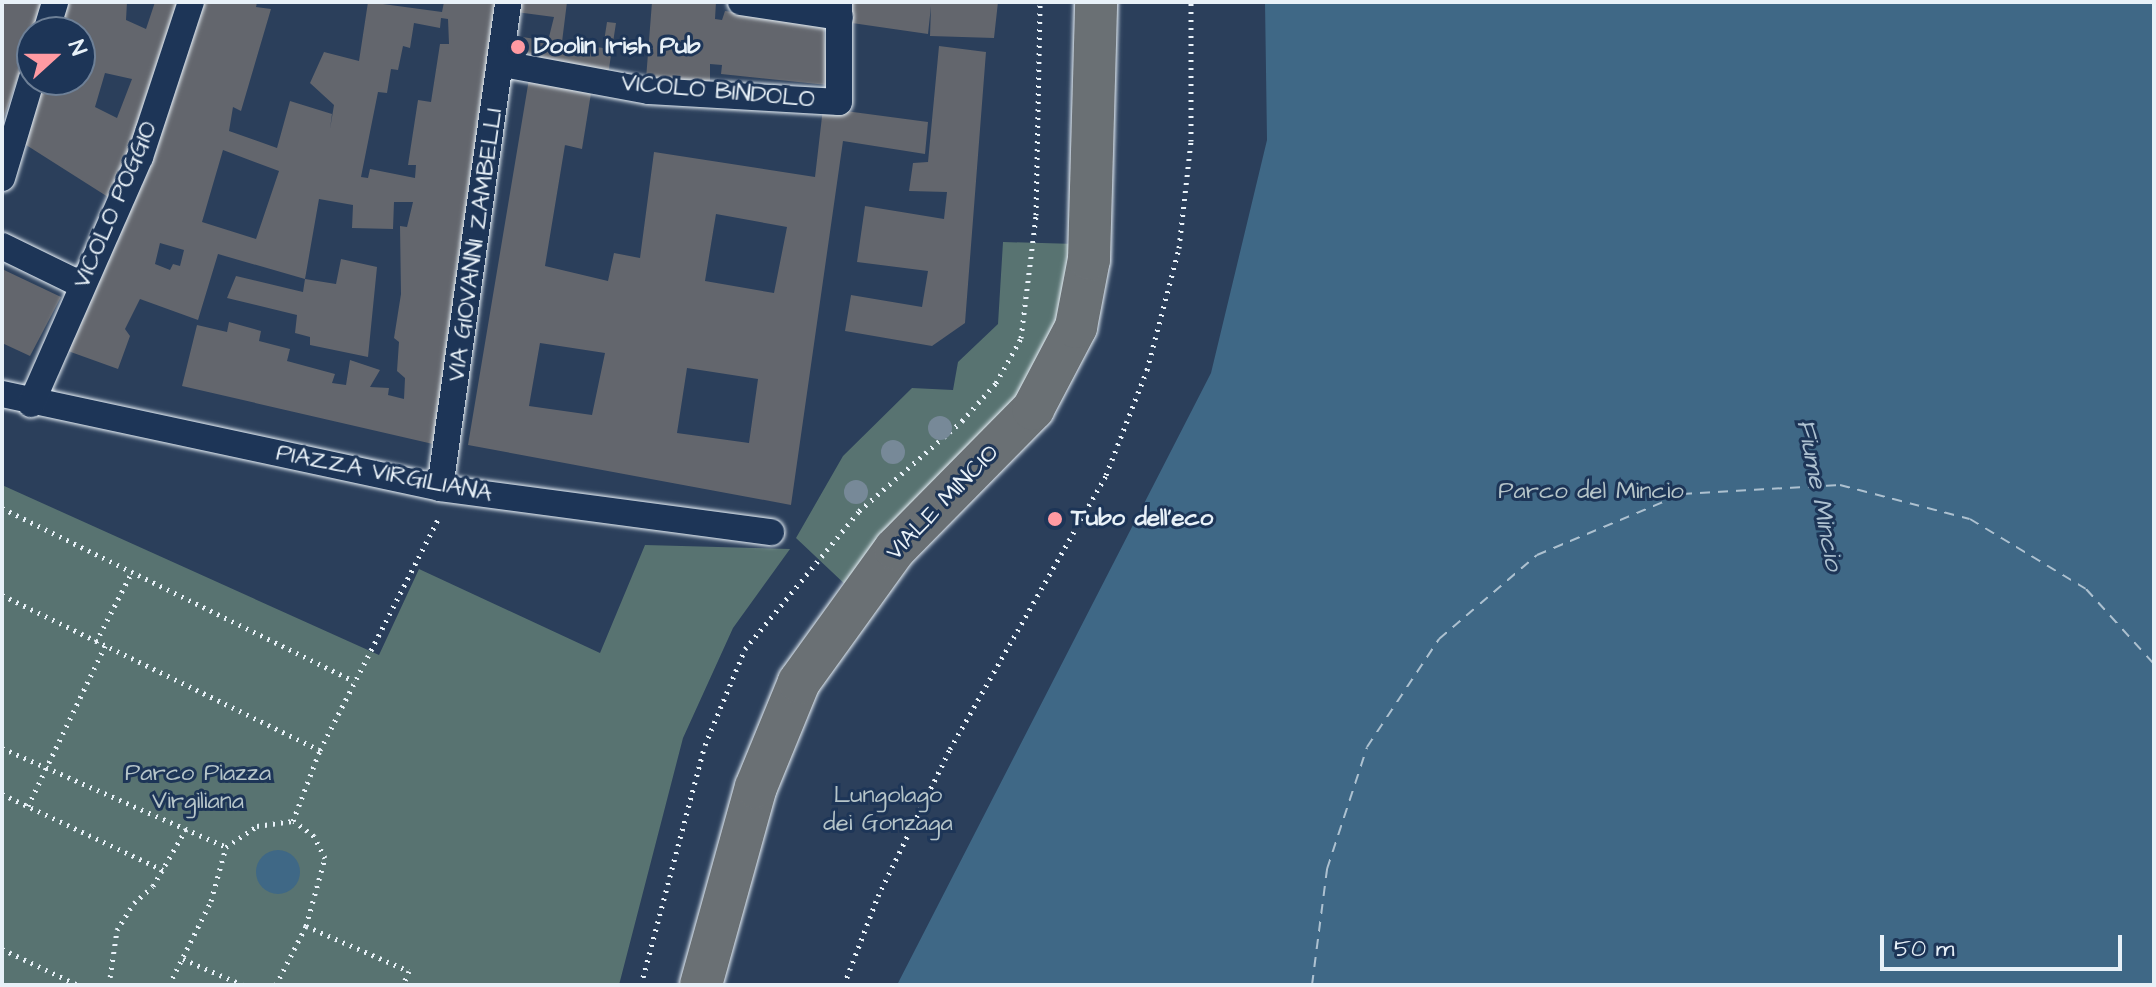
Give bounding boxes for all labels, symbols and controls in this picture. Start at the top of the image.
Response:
north arrow [16,16,96,96]
place label: Doolin Irish Pub [534,33,701,61]
text: N [60,36,94,60]
marker: Doolin Irish Pub [509,38,527,56]
street label: VICOLO BINDOLO [620,69,816,115]
street label: VIA GIOVANNI ZAMBELLI [443,106,509,384]
street label: VICOLO POGGIO [68,117,164,293]
water label: Fiume Mincio [1789,417,1849,573]
street label: PIAZZA VIRGILIANA [274,439,494,509]
street label: VIALE MINCIO [881,439,1005,567]
park label: Parco del Mincio [1498,478,1684,506]
place label: Tubo dell'eco [1071,505,1213,533]
marker: Tubo dell'eco [1046,510,1064,528]
park label: Parco Piazza Virgiliana [125,760,271,816]
park label: Lungolago dei Gonzaga [823,782,953,838]
scale bar [1884,919,2126,969]
text: 50 m [1894,932,1954,966]

